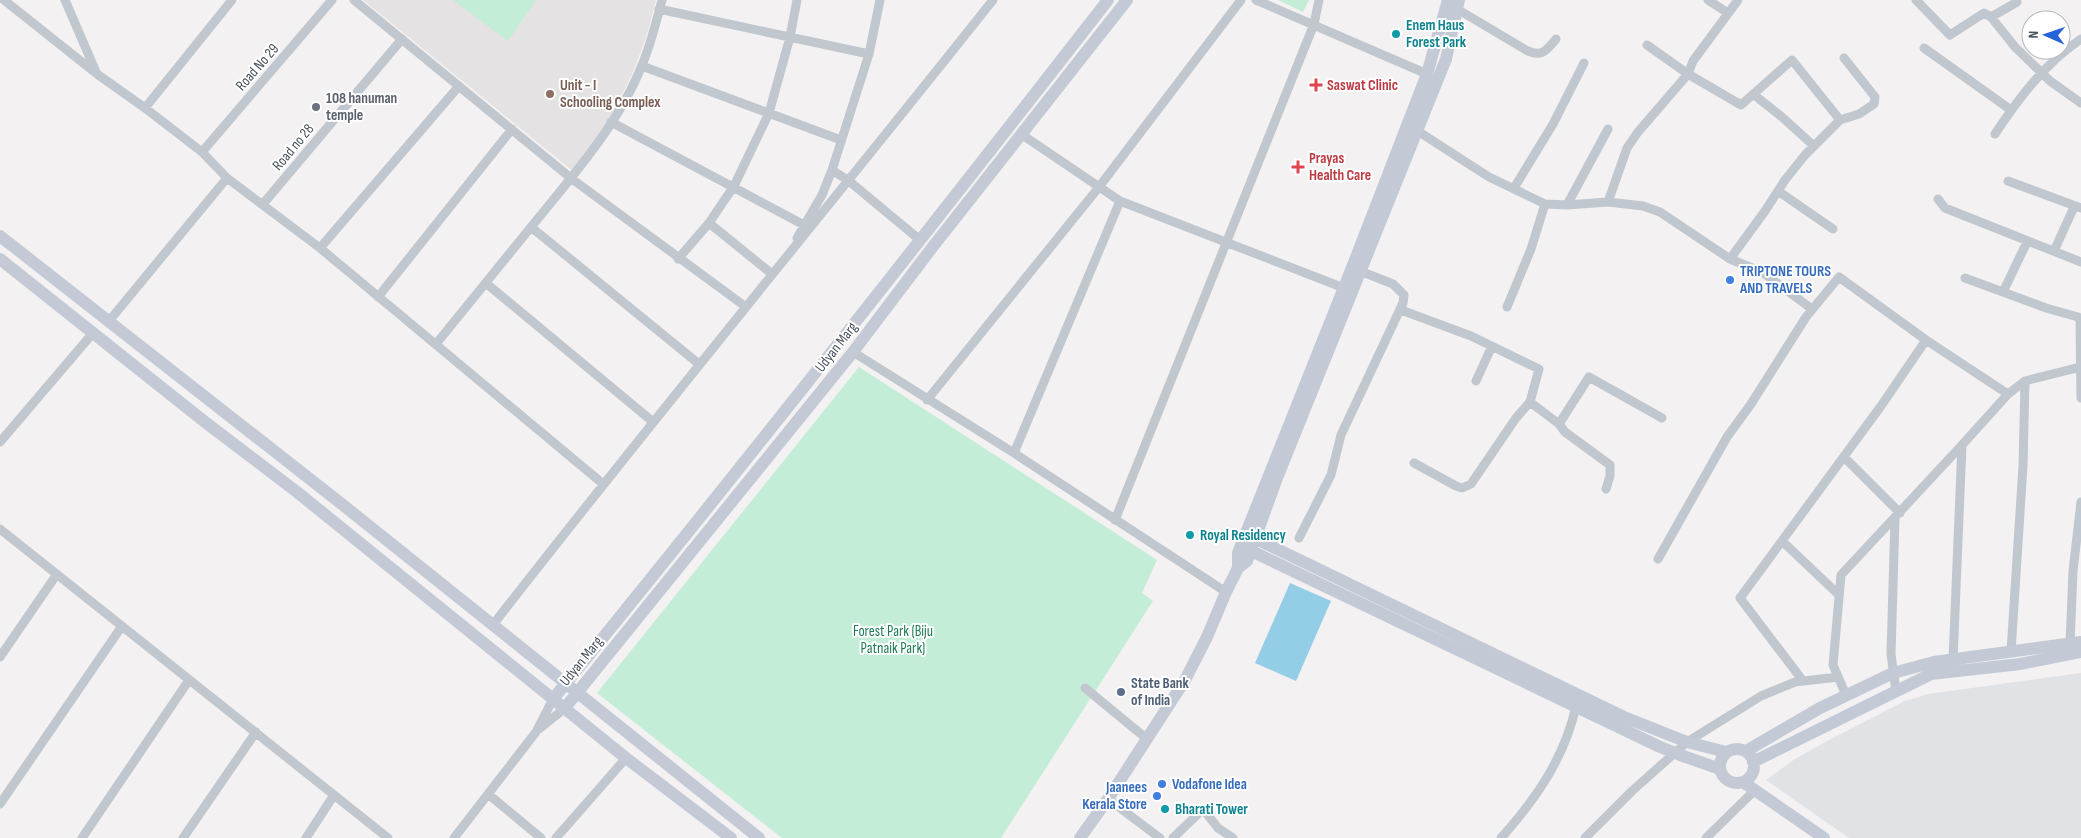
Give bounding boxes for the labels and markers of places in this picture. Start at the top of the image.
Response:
place label: Enem Haus Forest Park [1406,16,1467,52]
marker: Enem Haus Forest Park [1390,28,1402,40]
place label: Unit - I Schooling Complex [560,76,661,112]
place label: Saswat Clinic [1327,76,1398,95]
marker: Saswat Clinic [1309,78,1323,92]
marker: Unit - I Schooling Complex [544,88,556,100]
place label: 108 hanuman temple [326,89,397,125]
marker: 108 hanuman temple [310,101,322,113]
place label: Prayas Health Care [1309,149,1371,185]
marker: Prayas Health Care [1291,160,1305,174]
place label: TRIPTONE TOURS AND TRAVELS [1739,262,1831,298]
marker: TRIPTONE TOURS AND TRAVELS [1724,274,1736,286]
place label: Royal Residency [1200,526,1286,545]
marker: Royal Residency [1184,529,1196,541]
place label: State Bank of India [1131,674,1189,710]
marker: State Bank of India [1115,686,1127,698]
place label: Vodafone Idea [1172,775,1247,794]
place label: Jaanees Kerala Store [1082,778,1147,814]
marker: Vodafone Idea [1156,778,1168,790]
marker: Jaanees Kerala Store [1151,790,1163,802]
place label: Bharati Tower [1175,800,1248,819]
marker: Bharati Tower [1159,803,1171,815]

